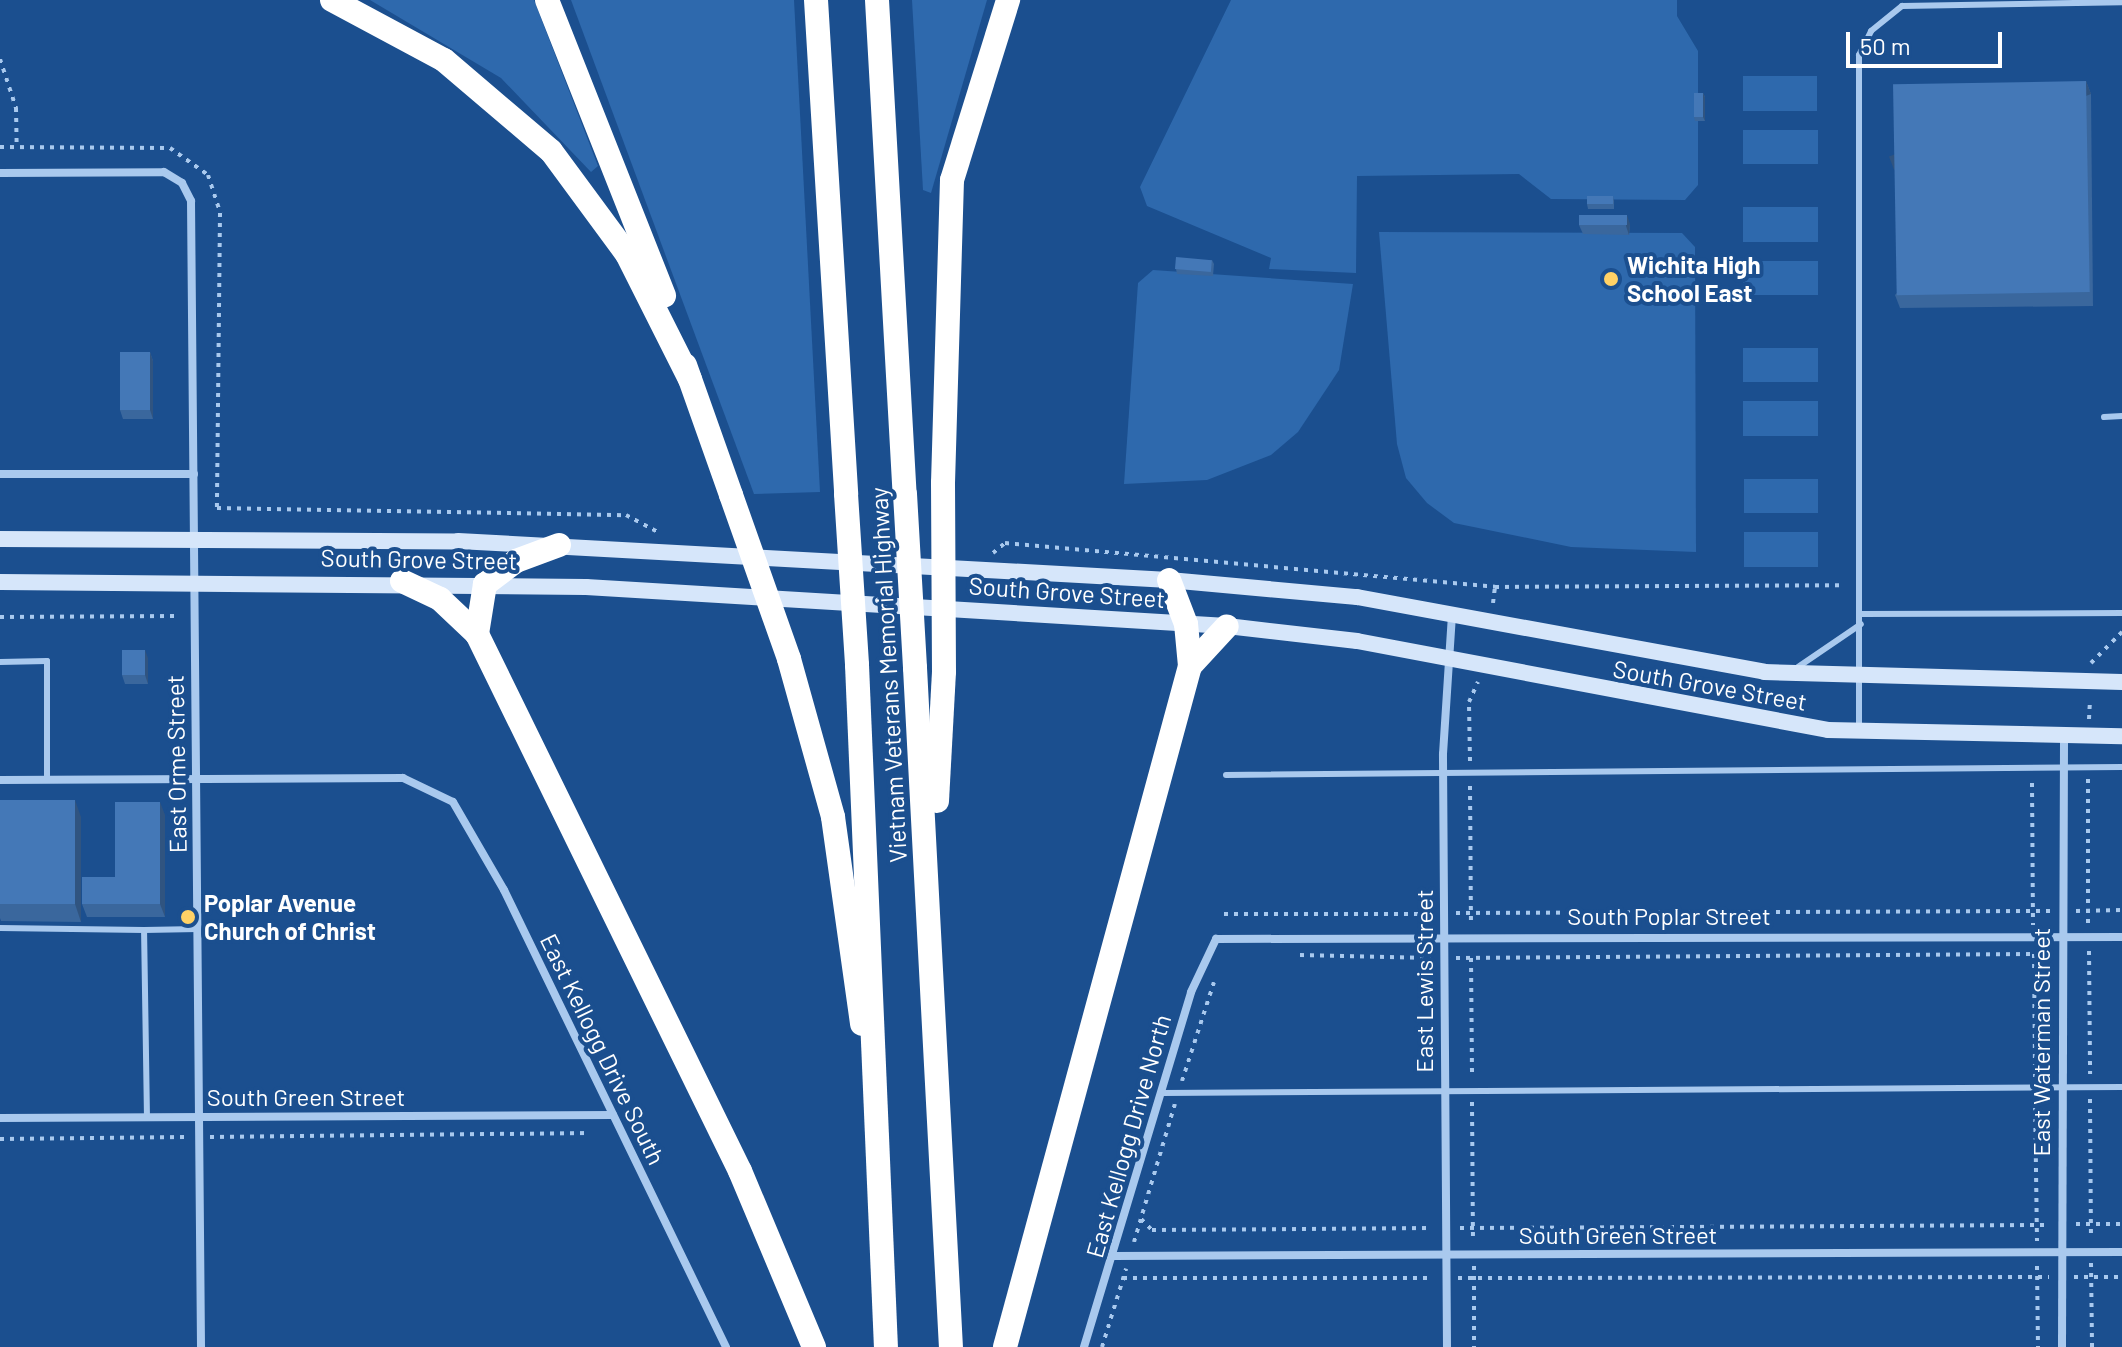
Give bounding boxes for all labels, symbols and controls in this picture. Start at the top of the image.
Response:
scale bar [1850,16,2006,66]
text: 50 m [1860,31,1911,60]
place label: Wichita High School East [1627,251,1761,307]
marker: Wichita High School East [1602,270,1620,288]
street label: Vietnam Veterans Memorial Highway [864,486,912,864]
street label: South Grove Street [321,543,517,575]
street label: South Grove Street [968,571,1166,613]
street label: South Grove Street [1611,654,1809,716]
street label: East Orme Street [160,675,192,853]
place label: Poplar Avenue Church of Christ [204,889,376,945]
street label: East Lewis Street [1410,889,1438,1073]
street label: South Poplar Street [1567,902,1771,930]
marker: Poplar Avenue Church of Christ [179,908,197,926]
street label: East Waterman Street [2027,927,2055,1157]
street label: East Kellogg Drive South [535,929,671,1169]
street label: East Kellogg Drive North [1079,1011,1177,1261]
street label: South Green Street [207,1083,405,1111]
street label: South Green Street [1519,1221,1717,1249]

